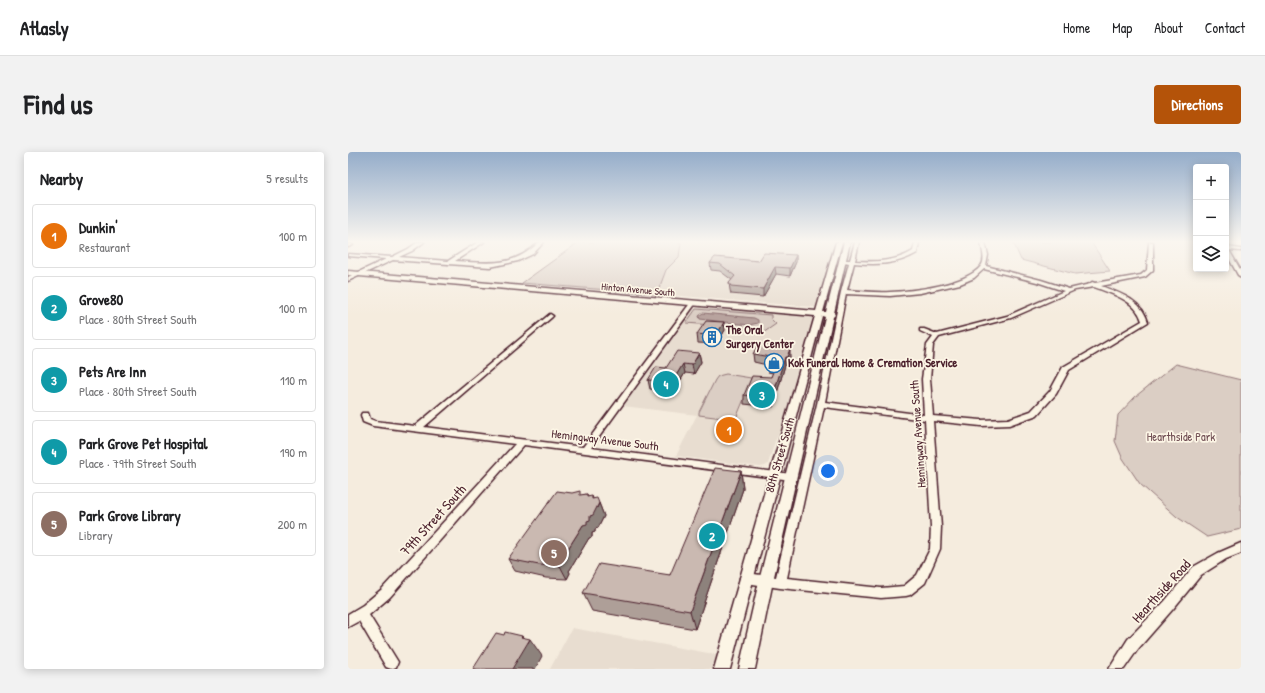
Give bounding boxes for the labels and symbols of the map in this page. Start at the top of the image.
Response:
street label: Hinton Avenue South [601,280,675,299]
place label: The Oral Surgery Center [725,321,794,353]
building icon: The Oral Surgery Center [701,326,723,348]
shop icon: Kok Funeral Home & Cremation Service [763,352,785,374]
place label: Kok Funeral Home & Cremation Service [788,354,958,371]
pin: 4 [653,369,679,399]
pin: 3 [749,380,775,410]
street label: Hemingway Avenue South [905,380,930,488]
pin: 1 [716,415,742,445]
street label: 80th Street South [761,415,798,494]
street label: Hemingway Avenue South [551,425,660,454]
park label: Hearthside Park [1147,428,1215,445]
your location [818,461,838,481]
street label: 79th Street South [395,480,470,560]
pin: 2 [699,521,725,551]
pin: 5 [541,538,567,568]
street label: Hearthside Road [1127,554,1195,627]

